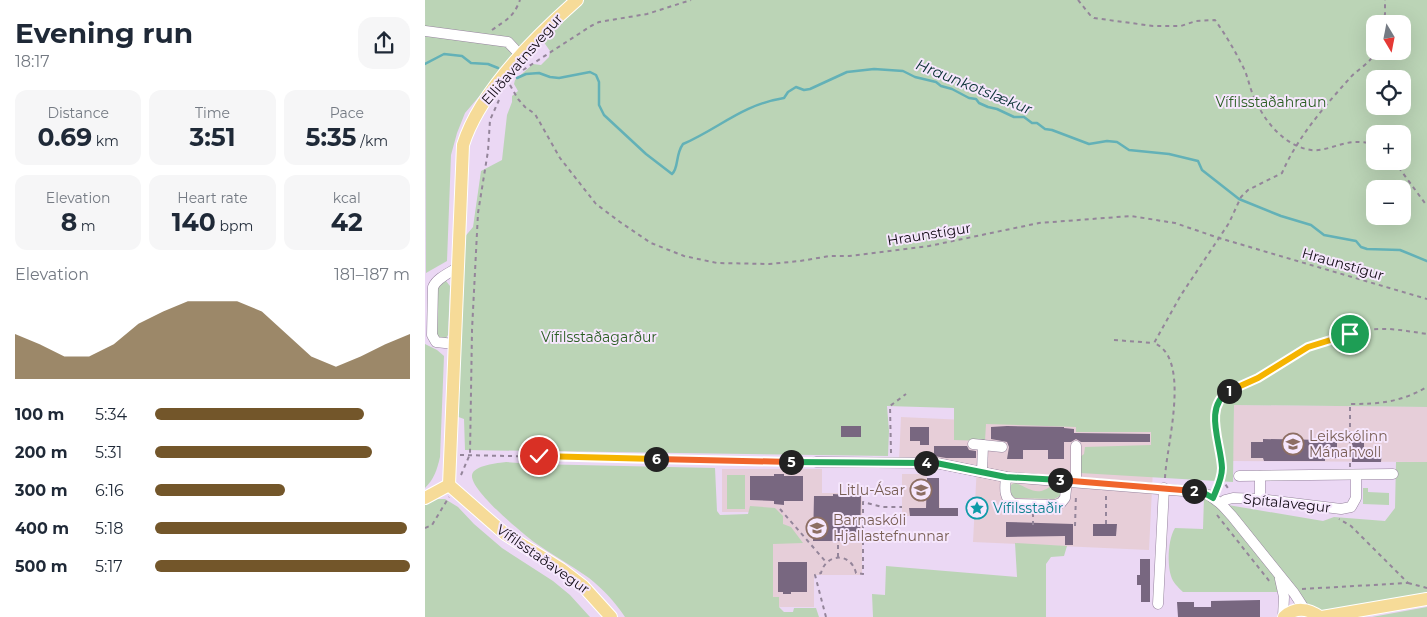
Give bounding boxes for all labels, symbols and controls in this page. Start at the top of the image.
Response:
street label: Elliðavatnsvegur [478,9,567,108]
north arrow [1366,15,1411,60]
map controls [1366,15,1411,225]
text: Evening run [15,16,193,50]
button: share [358,17,410,69]
text: 18:17 [15,52,50,71]
water label: Hraunkotslækur [913,55,1036,119]
button: locate [1366,70,1411,115]
park label: Vífilsstaðahraun [1216,93,1326,111]
text: Distance [47,104,109,122]
text: Time [195,104,230,122]
text: Pace [330,104,364,122]
text: 0.69 [37,122,92,152]
text: 3:51 [189,122,236,152]
text: 5:35 [306,122,356,152]
button: + [1366,125,1411,170]
text: km [92,132,119,150]
text: /km [356,132,388,150]
button: − [1366,180,1411,225]
text: Elevation [46,189,111,207]
text: Heart rate [177,189,248,207]
text: kcal [333,189,361,207]
text: 8 [61,207,77,237]
text: 140 [172,207,216,237]
text: 42 [331,207,363,237]
text: m [77,217,96,235]
text: bpm [216,217,253,235]
street label: Hraunstígur [886,218,972,249]
street label: Hraunstígur [1300,244,1386,284]
text: Elevation [15,265,89,284]
text: 181–187 m [334,265,410,284]
pin [1329,313,1371,355]
icon: arrive [1336,320,1364,348]
park label: Vífilsstaðagarður [541,328,657,346]
pin: 1 [1217,378,1241,404]
text: 1 [1227,382,1232,400]
text: 100 m [15,405,64,424]
text: 5:34 [95,405,127,424]
place label: Leikskólinn Mánahvoll [1309,427,1388,461]
school or university icon: Leikskólinn Mánahvoll [1281,432,1305,456]
pin [518,435,560,477]
icon: check [525,442,553,470]
text: 200 m [15,443,67,462]
text: 5:31 [95,443,122,462]
pin: 6 [643,446,669,472]
text: 6 [652,450,661,468]
pin: 5 [779,450,803,474]
pin: 4 [913,450,939,476]
text: 5 [787,453,796,471]
text: 4 [922,454,931,472]
pin: 3 [1047,468,1073,492]
text: 3 [1056,471,1065,489]
school or university icon: Litlu-Ásar [909,478,933,502]
pin: 2 [1181,478,1207,504]
text: 300 m [15,481,68,500]
text: 6:16 [95,481,124,500]
place label: Litlu-Ásar [838,481,905,499]
text: 2 [1190,482,1199,500]
street label: Spítalavegur [1242,489,1332,517]
place icon: Vífilsstaðir [965,496,989,520]
place label: Vífilsstaðir [993,499,1064,517]
place label: Barnaskóli Hjallastefnunnar [833,511,950,545]
school or university icon: Barnaskóli Hjallastefnunnar [805,516,829,540]
text: 400 m [15,519,69,538]
text: 5:18 [95,519,123,538]
street label: Vífilsstaðavegur [493,520,593,598]
text: 500 m [15,557,68,576]
text: 5:17 [95,557,123,576]

